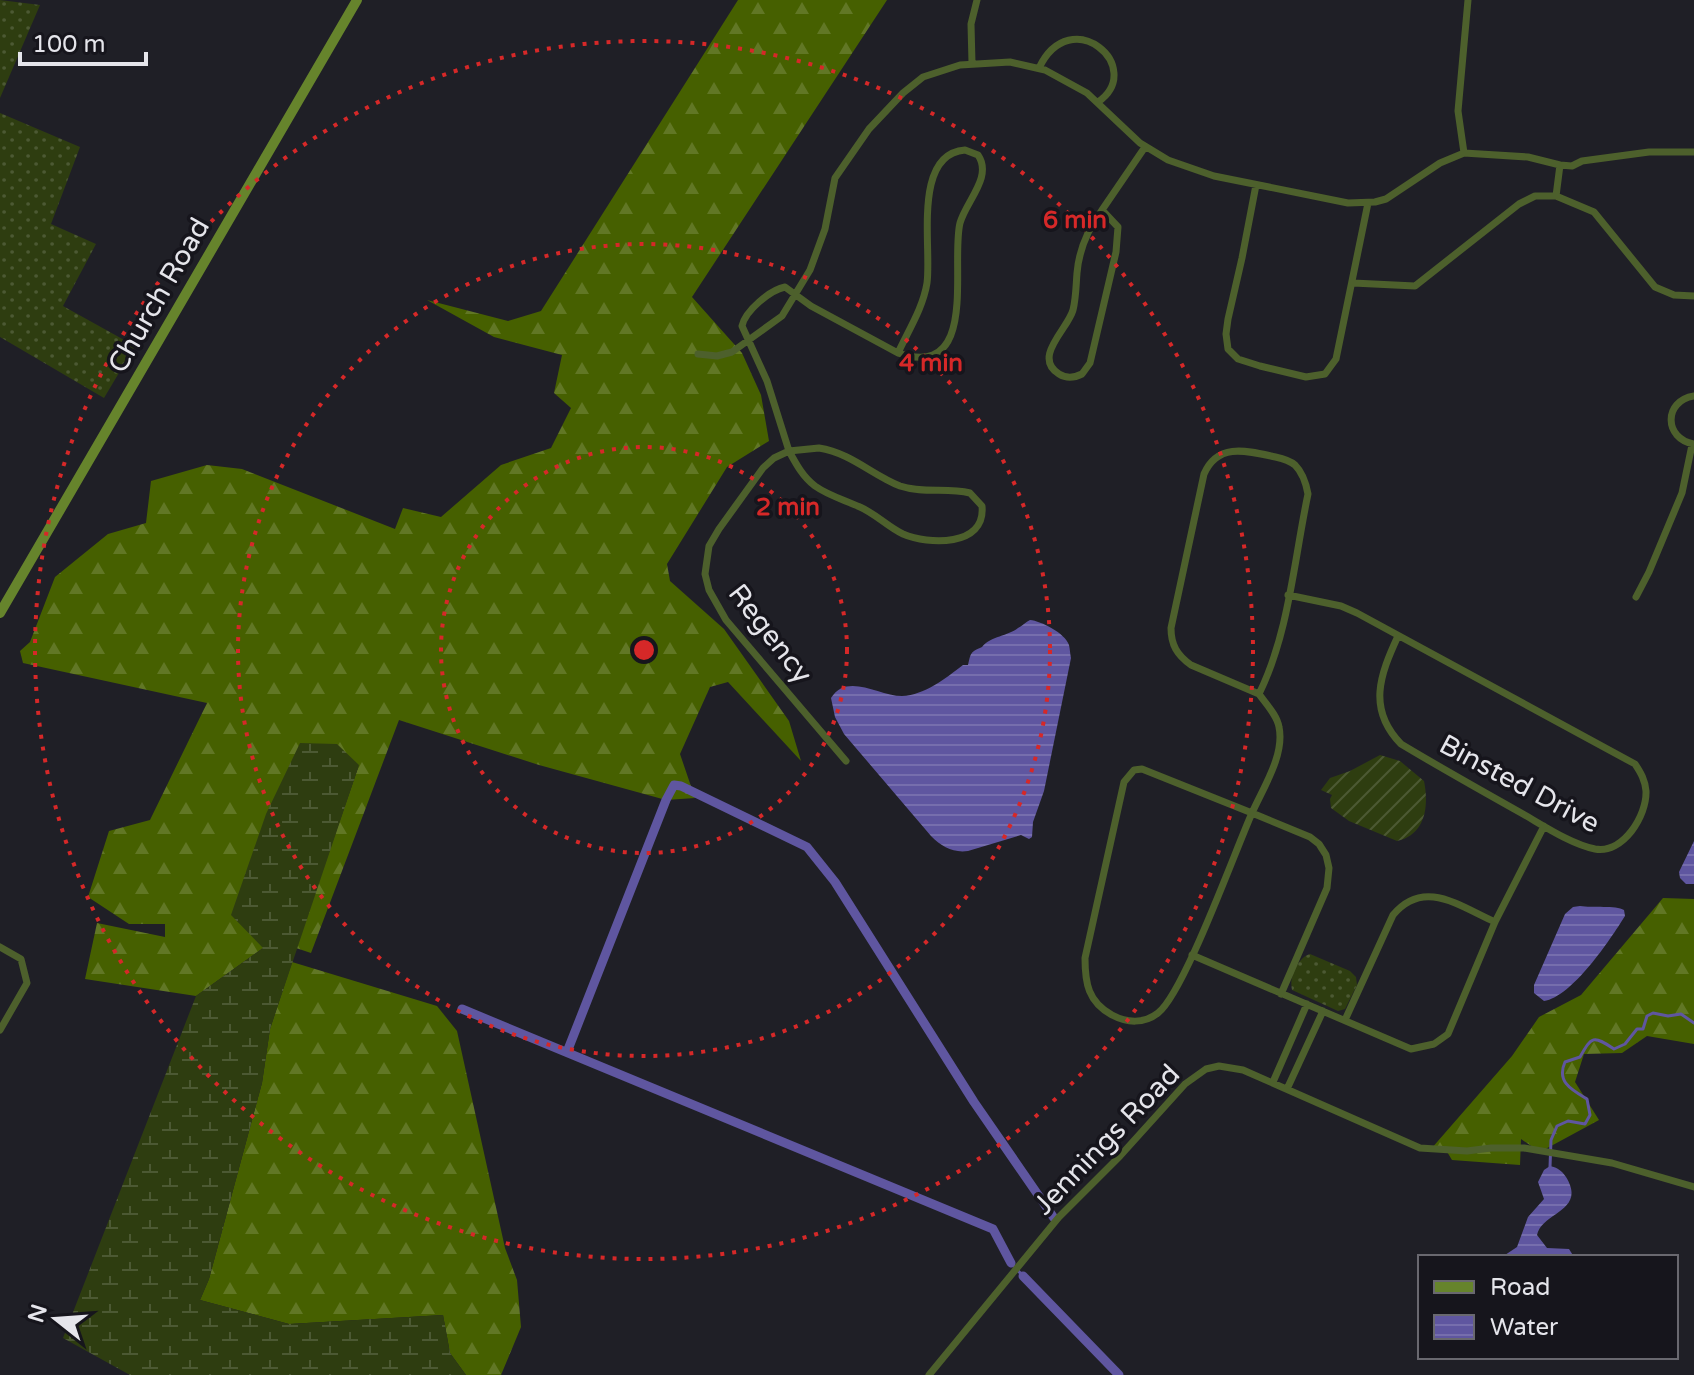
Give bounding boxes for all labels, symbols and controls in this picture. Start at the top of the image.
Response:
scale bar [20,16,146,66]
text: 100 m [32,30,106,59]
text: 6 min [1043,206,1107,235]
street label: Church Road [101,212,217,379]
text: 4 min [899,349,963,378]
text: 2 min [756,493,820,522]
street label: Regency [721,577,819,690]
centre of rings [630,636,658,664]
street label: Binsted Drive [1433,727,1606,840]
street label: Jennings Road [1026,1057,1187,1222]
legend [1418,1255,1678,1359]
text: Road [1490,1273,1550,1302]
north arrow [16,1279,96,1359]
text: N [23,1301,53,1326]
text: Water [1490,1313,1559,1342]

